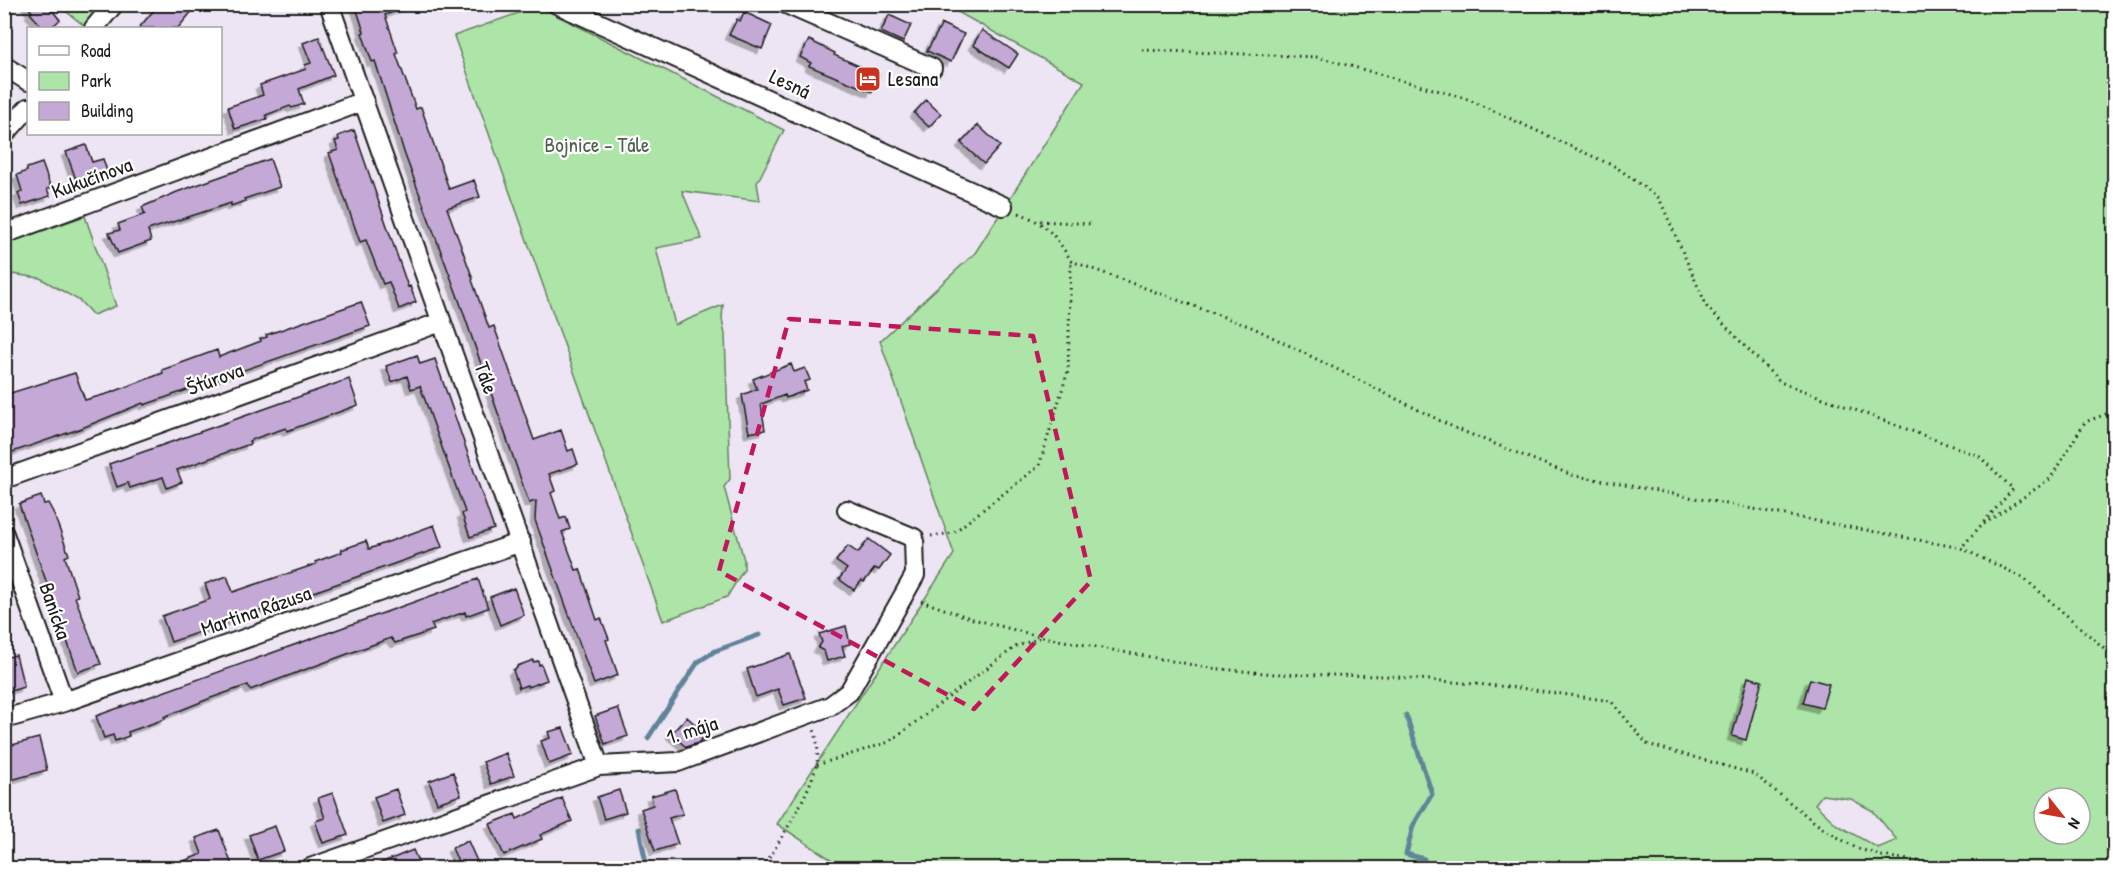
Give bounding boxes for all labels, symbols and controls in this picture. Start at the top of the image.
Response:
legend [27,27,222,135]
text: Road [81,38,111,63]
street label: Lesná [765,62,815,106]
hotel icon: Lesana [853,64,883,94]
place label: Lesana [888,64,938,93]
text: Park [81,68,112,93]
text: Building [81,98,133,123]
park label: Bojnice - Tále [545,130,649,159]
street label: Kukučínova [47,150,136,206]
street label: Štúrova [182,355,247,402]
street label: Tále [467,358,506,398]
street label: Martina Rázusa [197,578,315,643]
street label: Banícka [32,579,79,643]
street label: 1. mája [662,708,721,751]
north arrow [2032,786,2092,846]
text: N [2063,814,2086,833]

